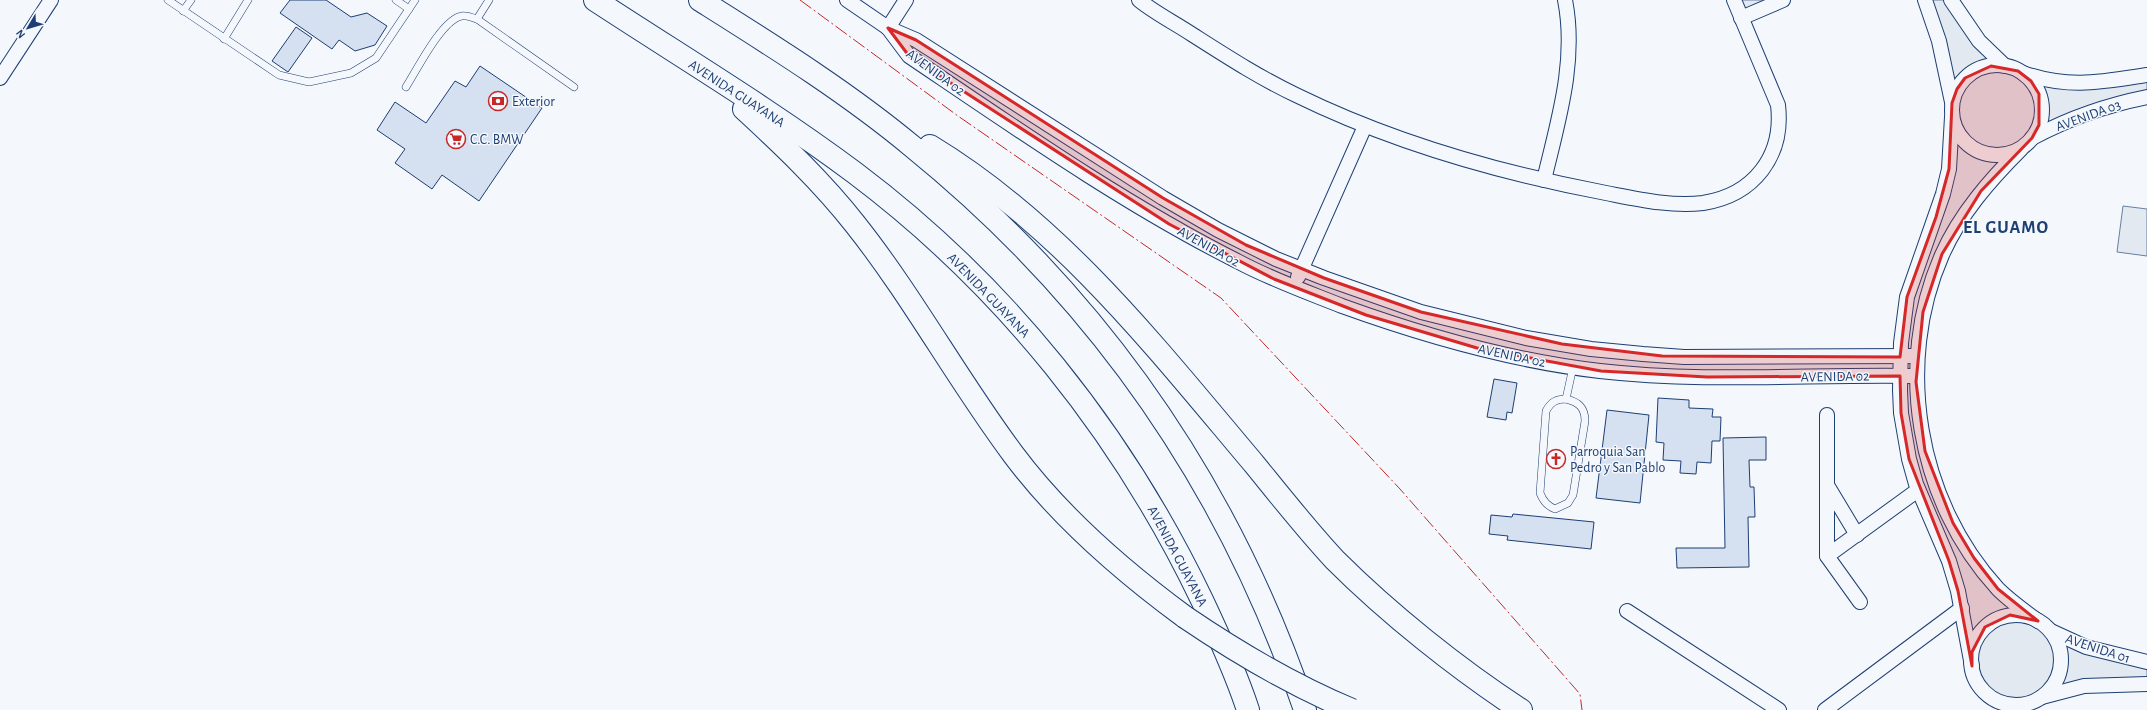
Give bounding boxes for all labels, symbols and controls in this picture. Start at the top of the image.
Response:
north arrow [8,8,48,48]
text: N [14,27,27,40]
street label: AVENIDA 02 [903,47,967,99]
street label: AVENIDA GUAYANA [686,58,787,130]
bank icon: Exterior [487,90,509,112]
place label: Exterior [512,95,555,109]
street label: AVENIDA 03 [2054,98,2123,134]
supermarket icon: C.C. BMW [445,128,467,150]
place label: C.C. BMW [470,133,524,147]
district label: EL GUAMO [1963,219,2049,237]
street label: AVENIDA 02 [1175,224,1242,270]
street label: AVENIDA GUAYANA [944,251,1032,341]
street label: AVENIDA 02 [1477,342,1547,370]
street label: AVENIDA 02 [1801,369,1870,385]
place label: Parroquia San Pedro y San Pablo [1570,445,1666,475]
church icon: Parroquia San Pedro y San Pablo [1545,448,1567,470]
street label: AVENIDA GUAYANA [1145,504,1210,609]
street label: AVENIDA 01 [2064,632,2132,666]

